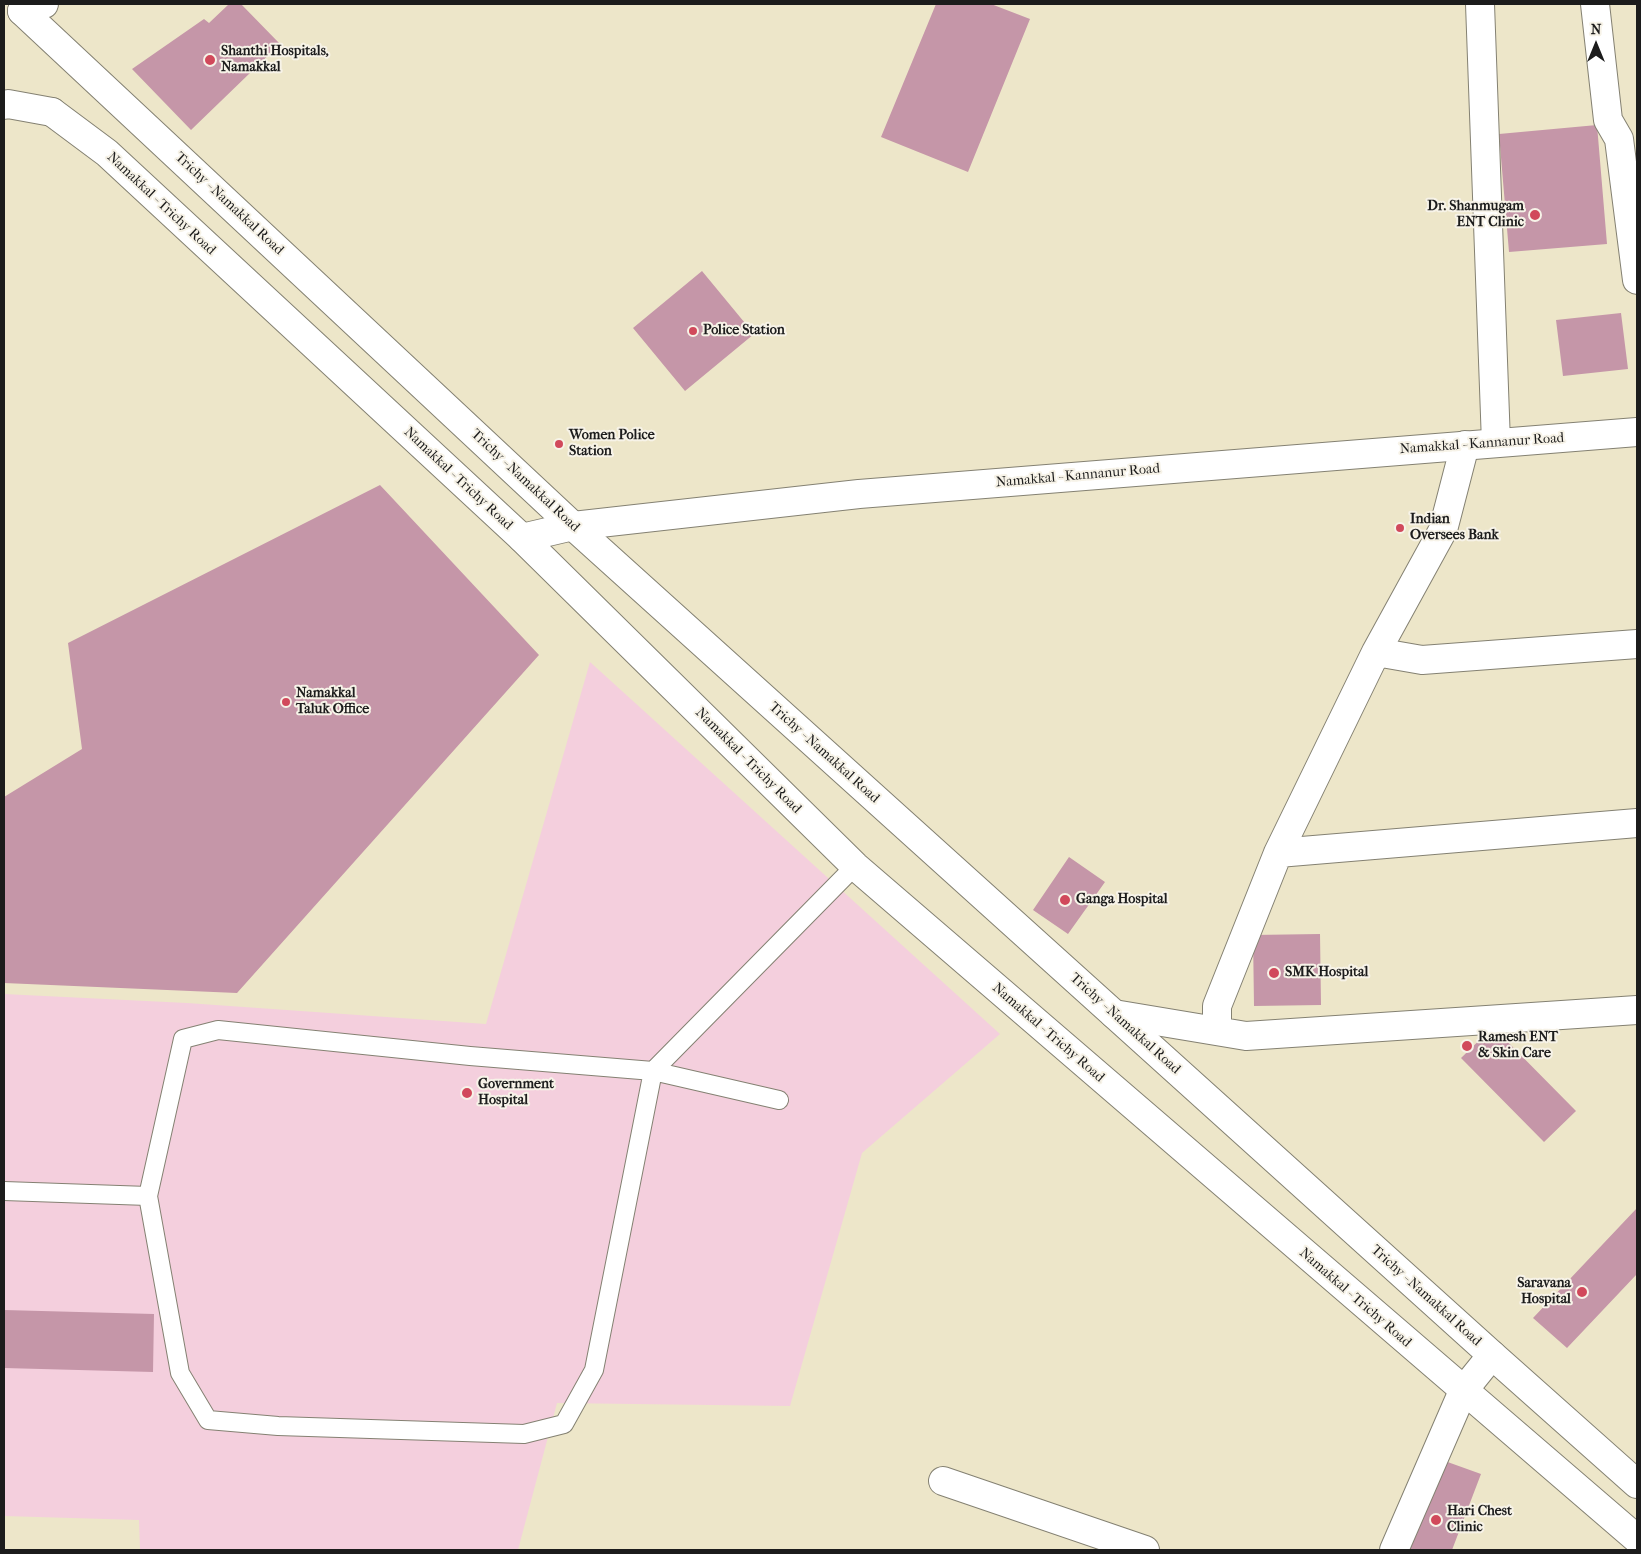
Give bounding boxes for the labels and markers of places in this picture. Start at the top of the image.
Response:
place label: Shanthi Hospitals, Namakkal [221,44,329,76]
marker: Shanthi Hospitals, Namakkal [203,53,217,67]
place label: Dr. Shanmugam ENT Clinic [1427,199,1524,232]
marker: Dr. Shanmugam ENT Clinic [1528,208,1542,222]
place label: Police Station [703,323,785,339]
marker: Police Station [687,325,699,337]
place label: Women Police Station [569,428,655,461]
marker: Women Police Station [553,438,565,450]
place label: Indian Oversees Bank [1410,512,1499,544]
marker: Indian Oversees Bank [1394,522,1406,534]
place label: Namakkal Taluk Office [296,686,369,719]
marker: Namakkal Taluk Office [280,696,292,708]
place label: Ganga Hospital [1076,892,1168,908]
marker: Ganga Hospital [1058,893,1072,907]
place label: SMK Hospital [1285,965,1368,981]
marker: SMK Hospital [1267,966,1281,980]
place label: Ramesh ENT & Skin Care [1478,1030,1558,1062]
marker: Ramesh ENT & Skin Care [1460,1039,1474,1053]
place label: Government Hospital [478,1077,554,1110]
marker: Government Hospital [460,1086,474,1100]
place label: Saravana Hospital [1517,1276,1571,1308]
marker: Saravana Hospital [1575,1285,1589,1299]
place label: Hari Chest Clinic [1447,1504,1512,1536]
marker: Hari Chest Clinic [1429,1513,1443,1527]

